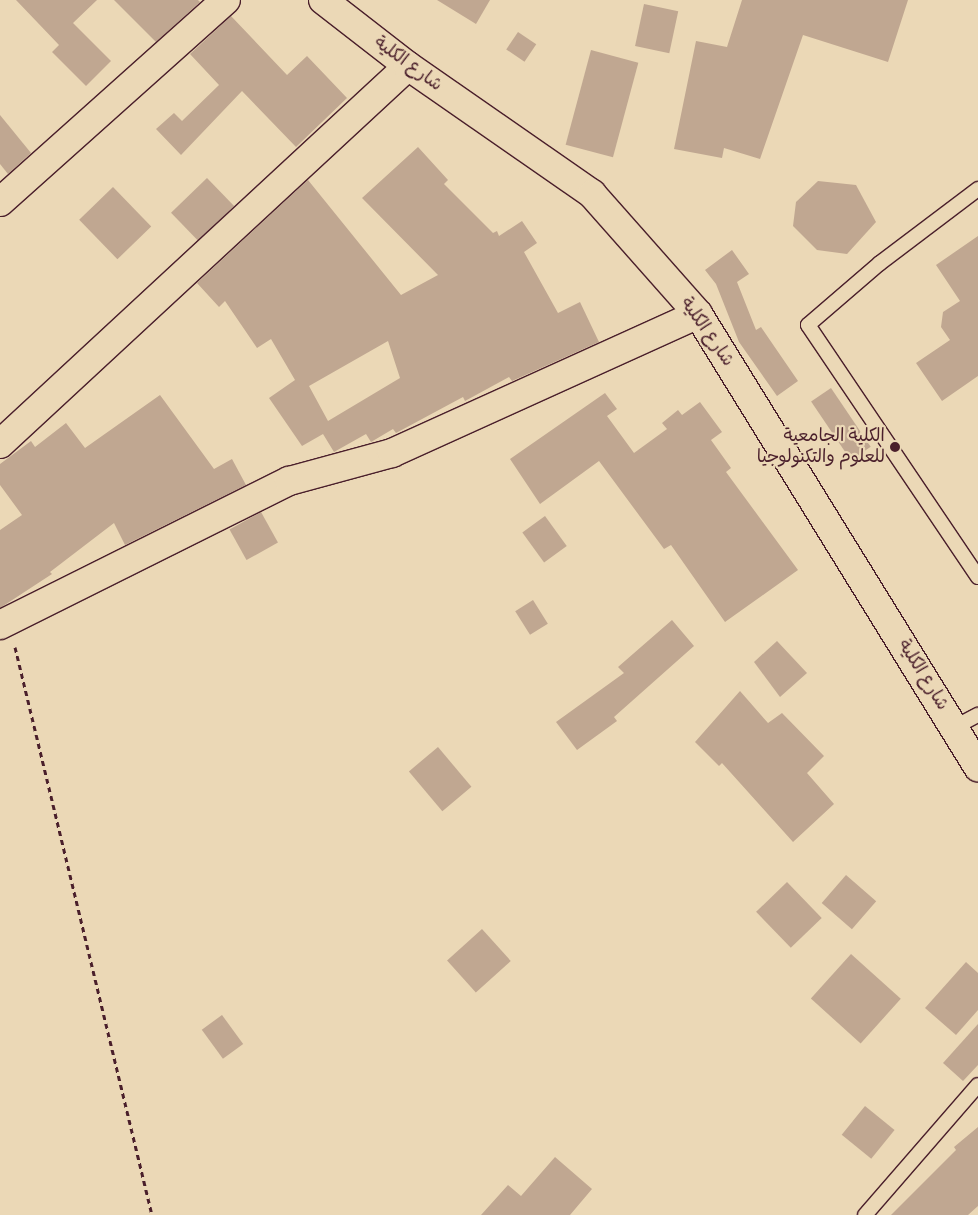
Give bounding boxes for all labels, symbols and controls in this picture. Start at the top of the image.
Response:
street label: شارع الكلية [370,32,446,96]
street label: شارع الكلية [675,293,739,371]
place label: الكلية الجامعية للعلوم والتكنولوجيا [757,426,885,468]
marker: الكلية الجامعية للعلوم والتكنولوجيا [889,441,901,453]
street label: شارع الكلية [893,636,953,714]

